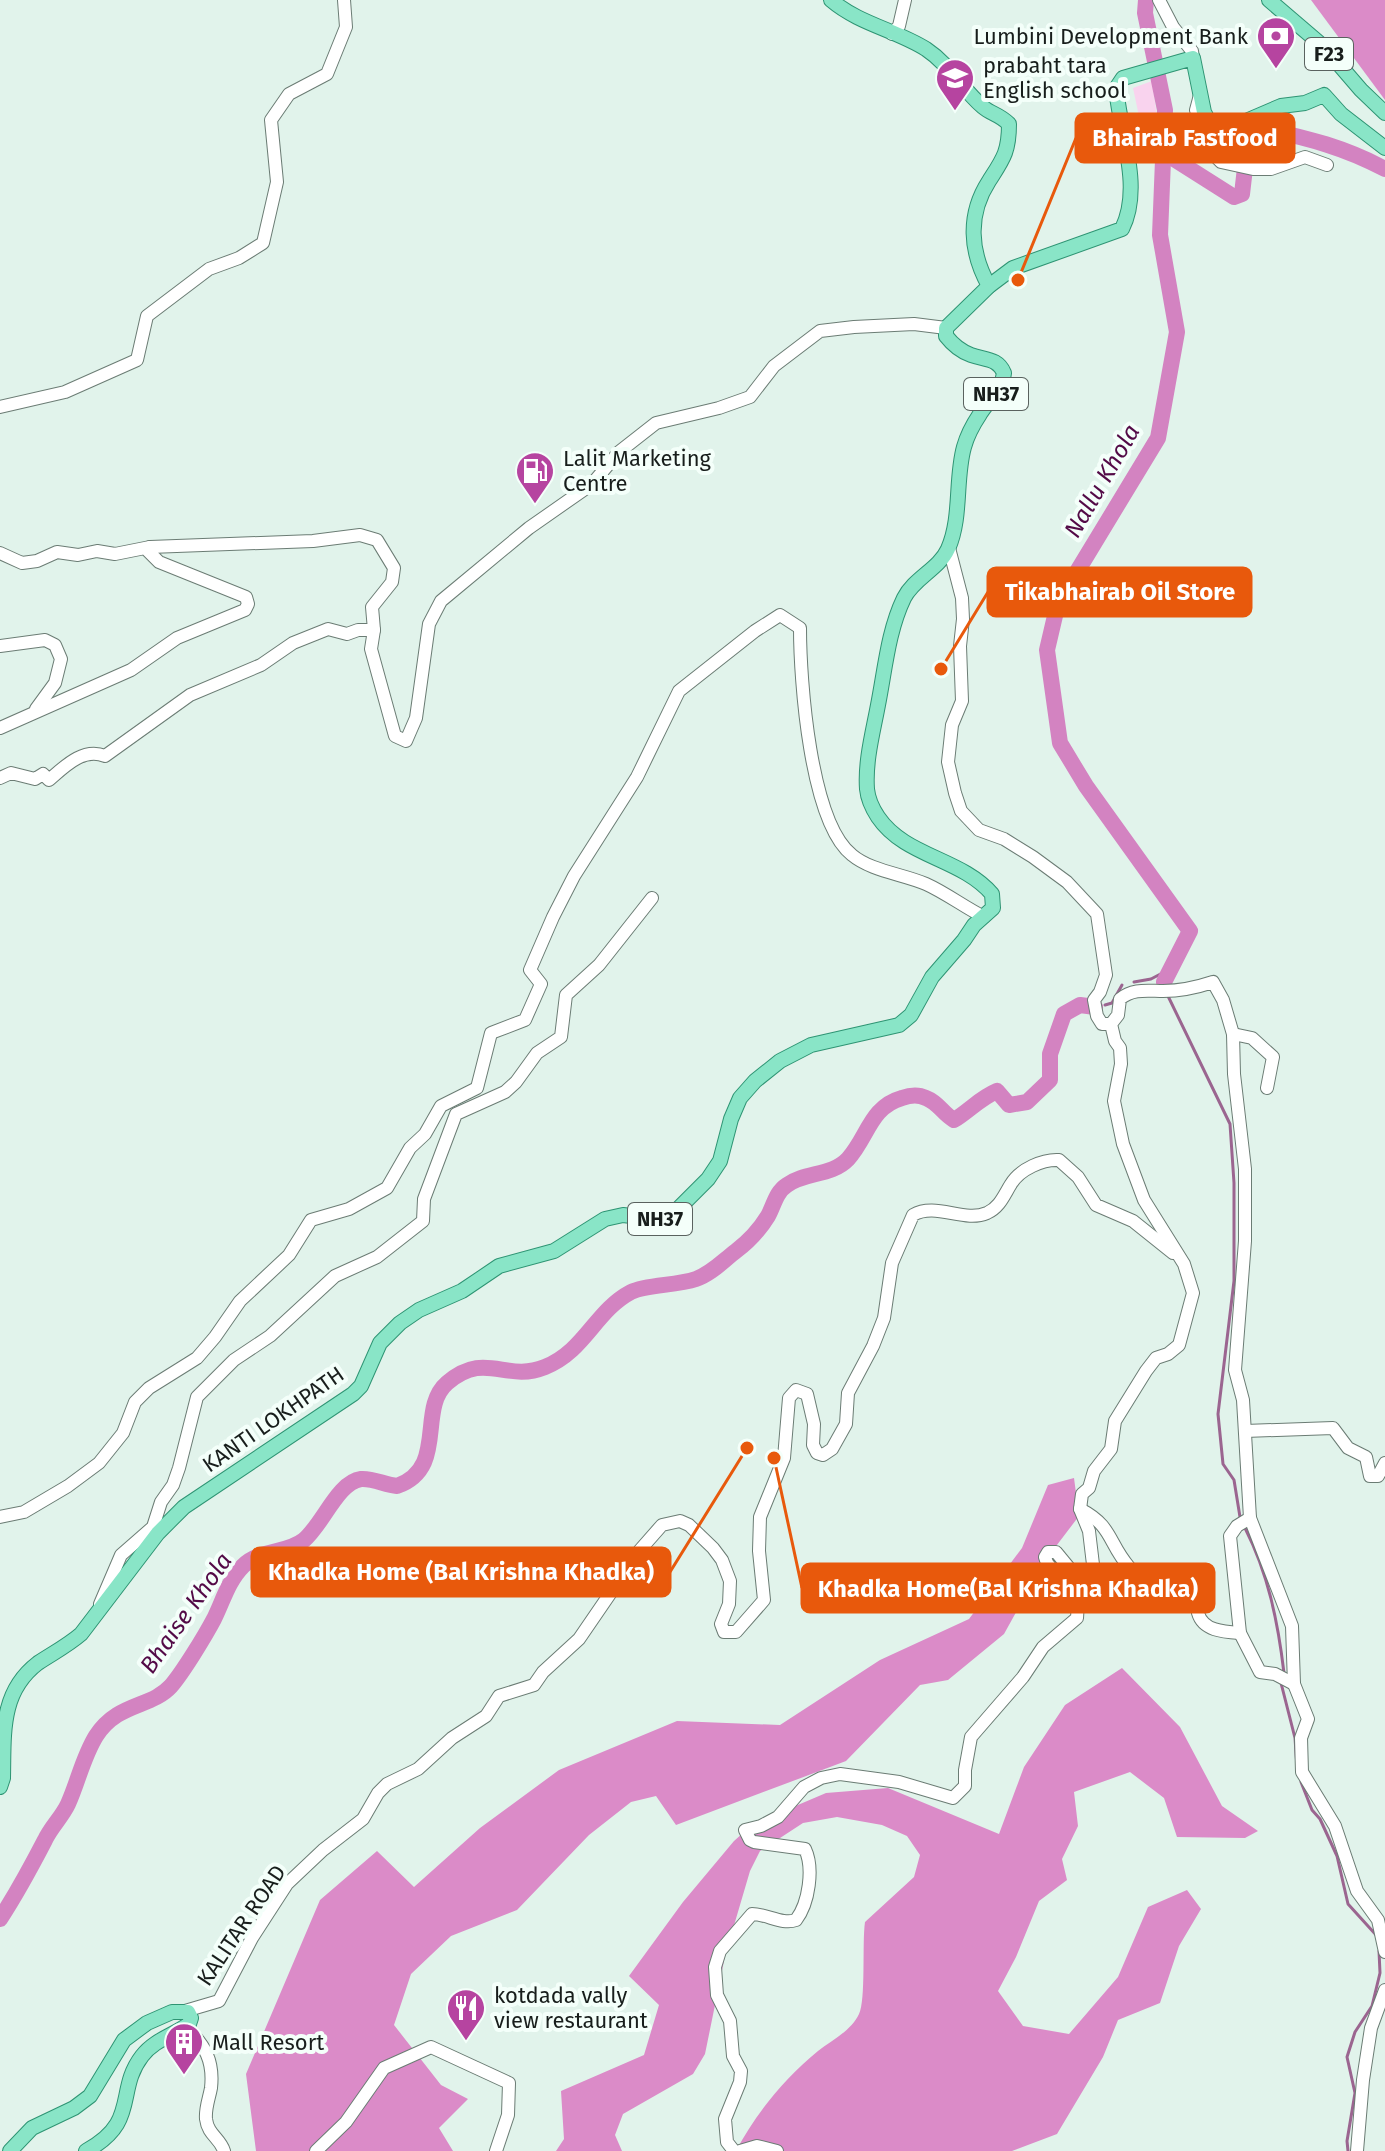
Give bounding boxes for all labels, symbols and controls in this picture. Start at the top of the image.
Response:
bank icon: Lumbini Development Bank [1255,15,1297,70]
place label: Lumbini Development Bank [973,23,1249,50]
road number: F23 [1305,38,1353,70]
place label: prabaht tara English school [983,52,1126,104]
school or university icon: prabaht tara English school [934,57,976,112]
callout: Bhairab Fastfood [1076,114,1294,162]
text: Bhairab Fastfood [1092,124,1278,152]
road number: NH37 [964,378,1028,410]
water label: Nallu Khola [1058,419,1146,543]
place label: Lalit Marketing Centre [563,445,712,497]
fuel station icon: Lalit Marketing Centre [514,450,556,505]
callout: Tikabhairab Oil Store [988,568,1251,616]
text: Tikabhairab Oil Store [1005,578,1235,606]
road number: NH37 [628,1203,692,1235]
street label: KANTI LOKHPATH [197,1361,349,1478]
water label: Bhaise Khola [134,1547,238,1679]
callout: Khadka Home (Bal Krishna Khadka) [252,1548,670,1596]
text: Khadka Home (Bal Krishna Khadka) [268,1558,654,1586]
callout: Khadka Home(Bal Krishna Khadka) [802,1564,1214,1612]
text: Khadka Home(Bal Krishna Khadka) [818,1575,1198,1603]
street label: KALITAR ROAD [191,1860,292,1991]
place label: kotdada vally view restaurant [494,1982,648,2034]
restaurant icon: kotdada vally view restaurant [445,1987,487,2042]
building icon: Mall Resort [163,2021,205,2076]
place label: Mall Resort [212,2029,324,2056]

